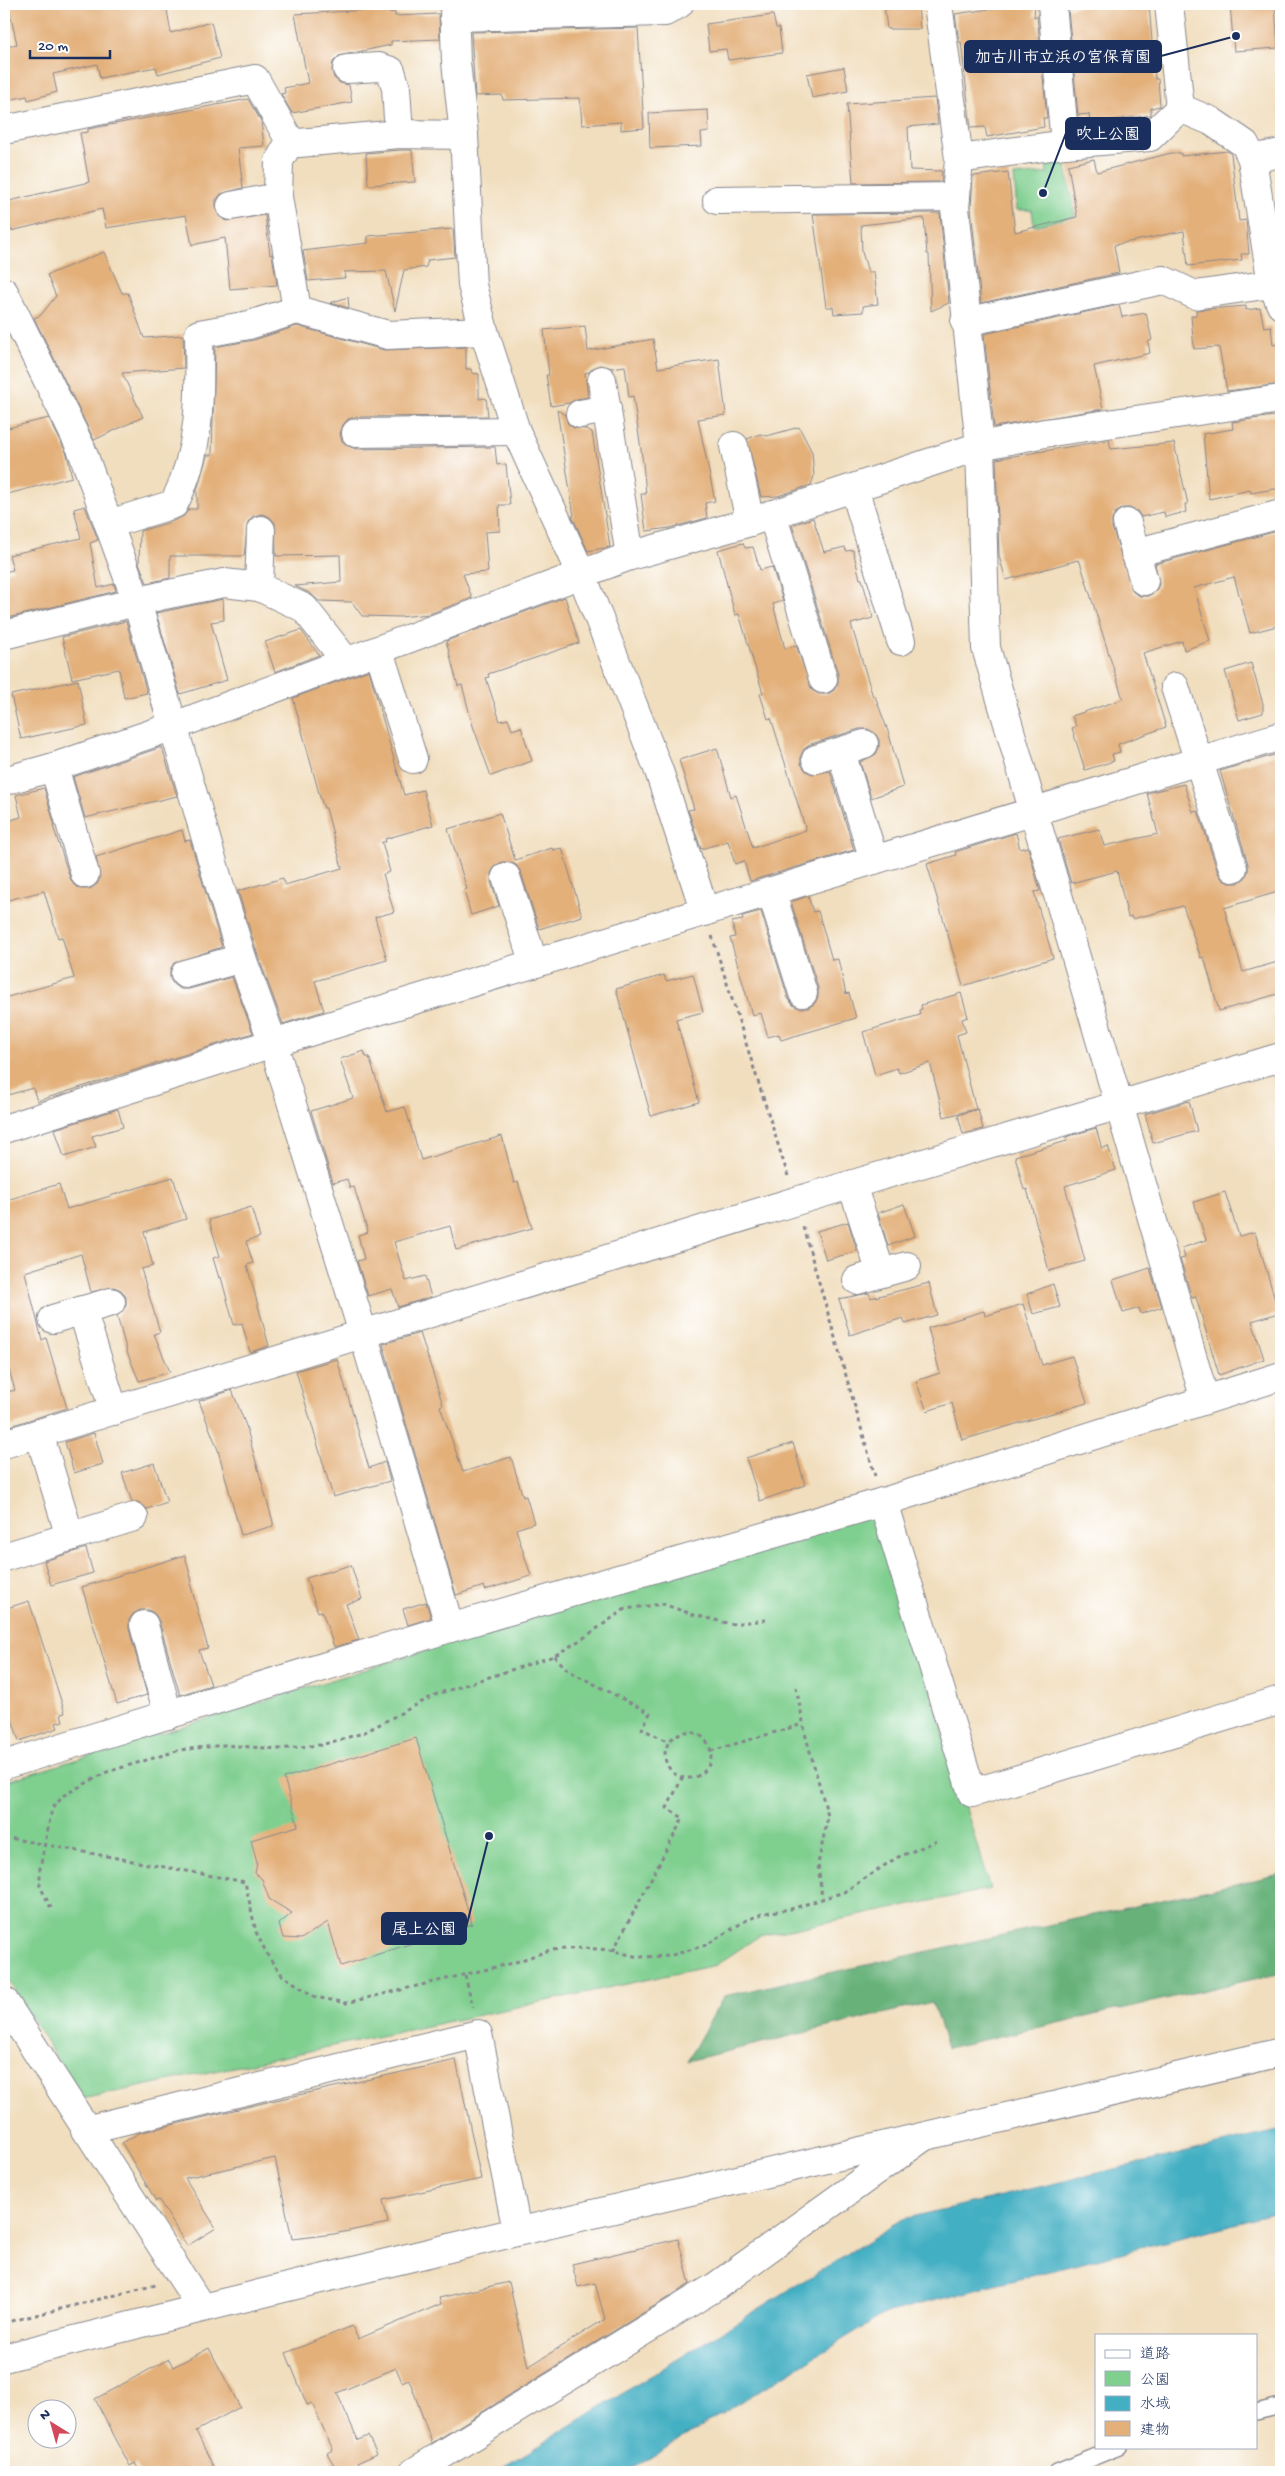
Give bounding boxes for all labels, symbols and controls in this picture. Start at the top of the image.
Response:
scale bar [30,28,110,60]
text: 20 m [38,38,68,56]
callout: 加古川市立浜の宮保育園 [965,41,1161,72]
text: 加古川市立浜の宮保育園 [975,48,1151,69]
callout: 吹上公園 [1066,118,1150,149]
text: 吹上公園 [1076,125,1140,146]
callout: 尾上公園 [382,1913,466,1944]
text: 尾上公園 [392,1921,456,1941]
legend [1095,2334,1258,2448]
text: 道路 [1140,2346,1170,2364]
text: 公園 [1140,2372,1170,2390]
text: 水域 [1140,2395,1170,2414]
north arrow [28,2398,78,2448]
text: N [37,2406,54,2425]
text: 建物 [1140,2422,1170,2440]

